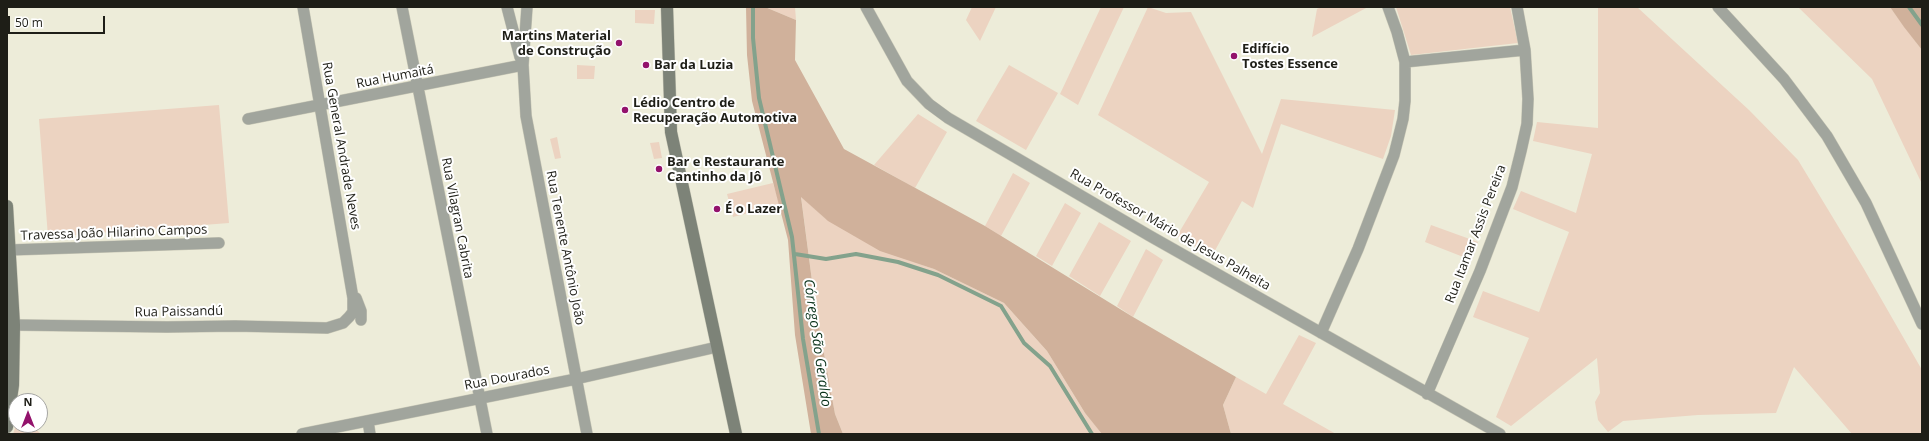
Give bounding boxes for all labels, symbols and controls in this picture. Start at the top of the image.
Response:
scale bar [10,8,107,34]
text: 50 m [15,14,43,31]
place label: Martins Material de Construção [502,28,611,59]
marker: Martins Material de Construção [614,38,624,48]
place label: Edifício Tostes Essence [1242,41,1338,72]
marker: Edifício Tostes Essence [1229,51,1239,61]
place label: Bar da Luzia [654,57,733,73]
marker: Bar da Luzia [641,60,651,70]
street label: Rua General Andrade Neves [319,61,363,231]
street label: Rua Humaitá [355,62,435,92]
place label: Lédio Centro de Recuperação Automotiva [633,95,797,126]
marker: Lédio Centro de Recuperação Automotiva [620,105,630,115]
place label: Bar e Restaurante Cantinho da Jô [667,154,784,185]
street label: Rua Vilagran Cabrita [438,156,476,280]
street label: Rua Itamar Assis Pereira [1442,163,1510,305]
marker: Bar e Restaurante Cantinho da Jô [654,164,664,174]
street label: Rua Professor Mário de Jesus Palheita [1067,166,1273,294]
street label: Rua Tenente Antônio João [542,169,588,327]
place label: É o Lazer [725,201,782,217]
marker: É o Lazer [712,204,722,214]
street label: Travessa João Hilarino Campos [20,222,208,244]
water label: Córrego São Geraldo [800,278,834,408]
street label: Rua Paissandú [135,303,223,321]
street label: Rua Dourados [463,362,551,394]
north arrow [8,393,48,433]
text: N [24,394,32,409]

